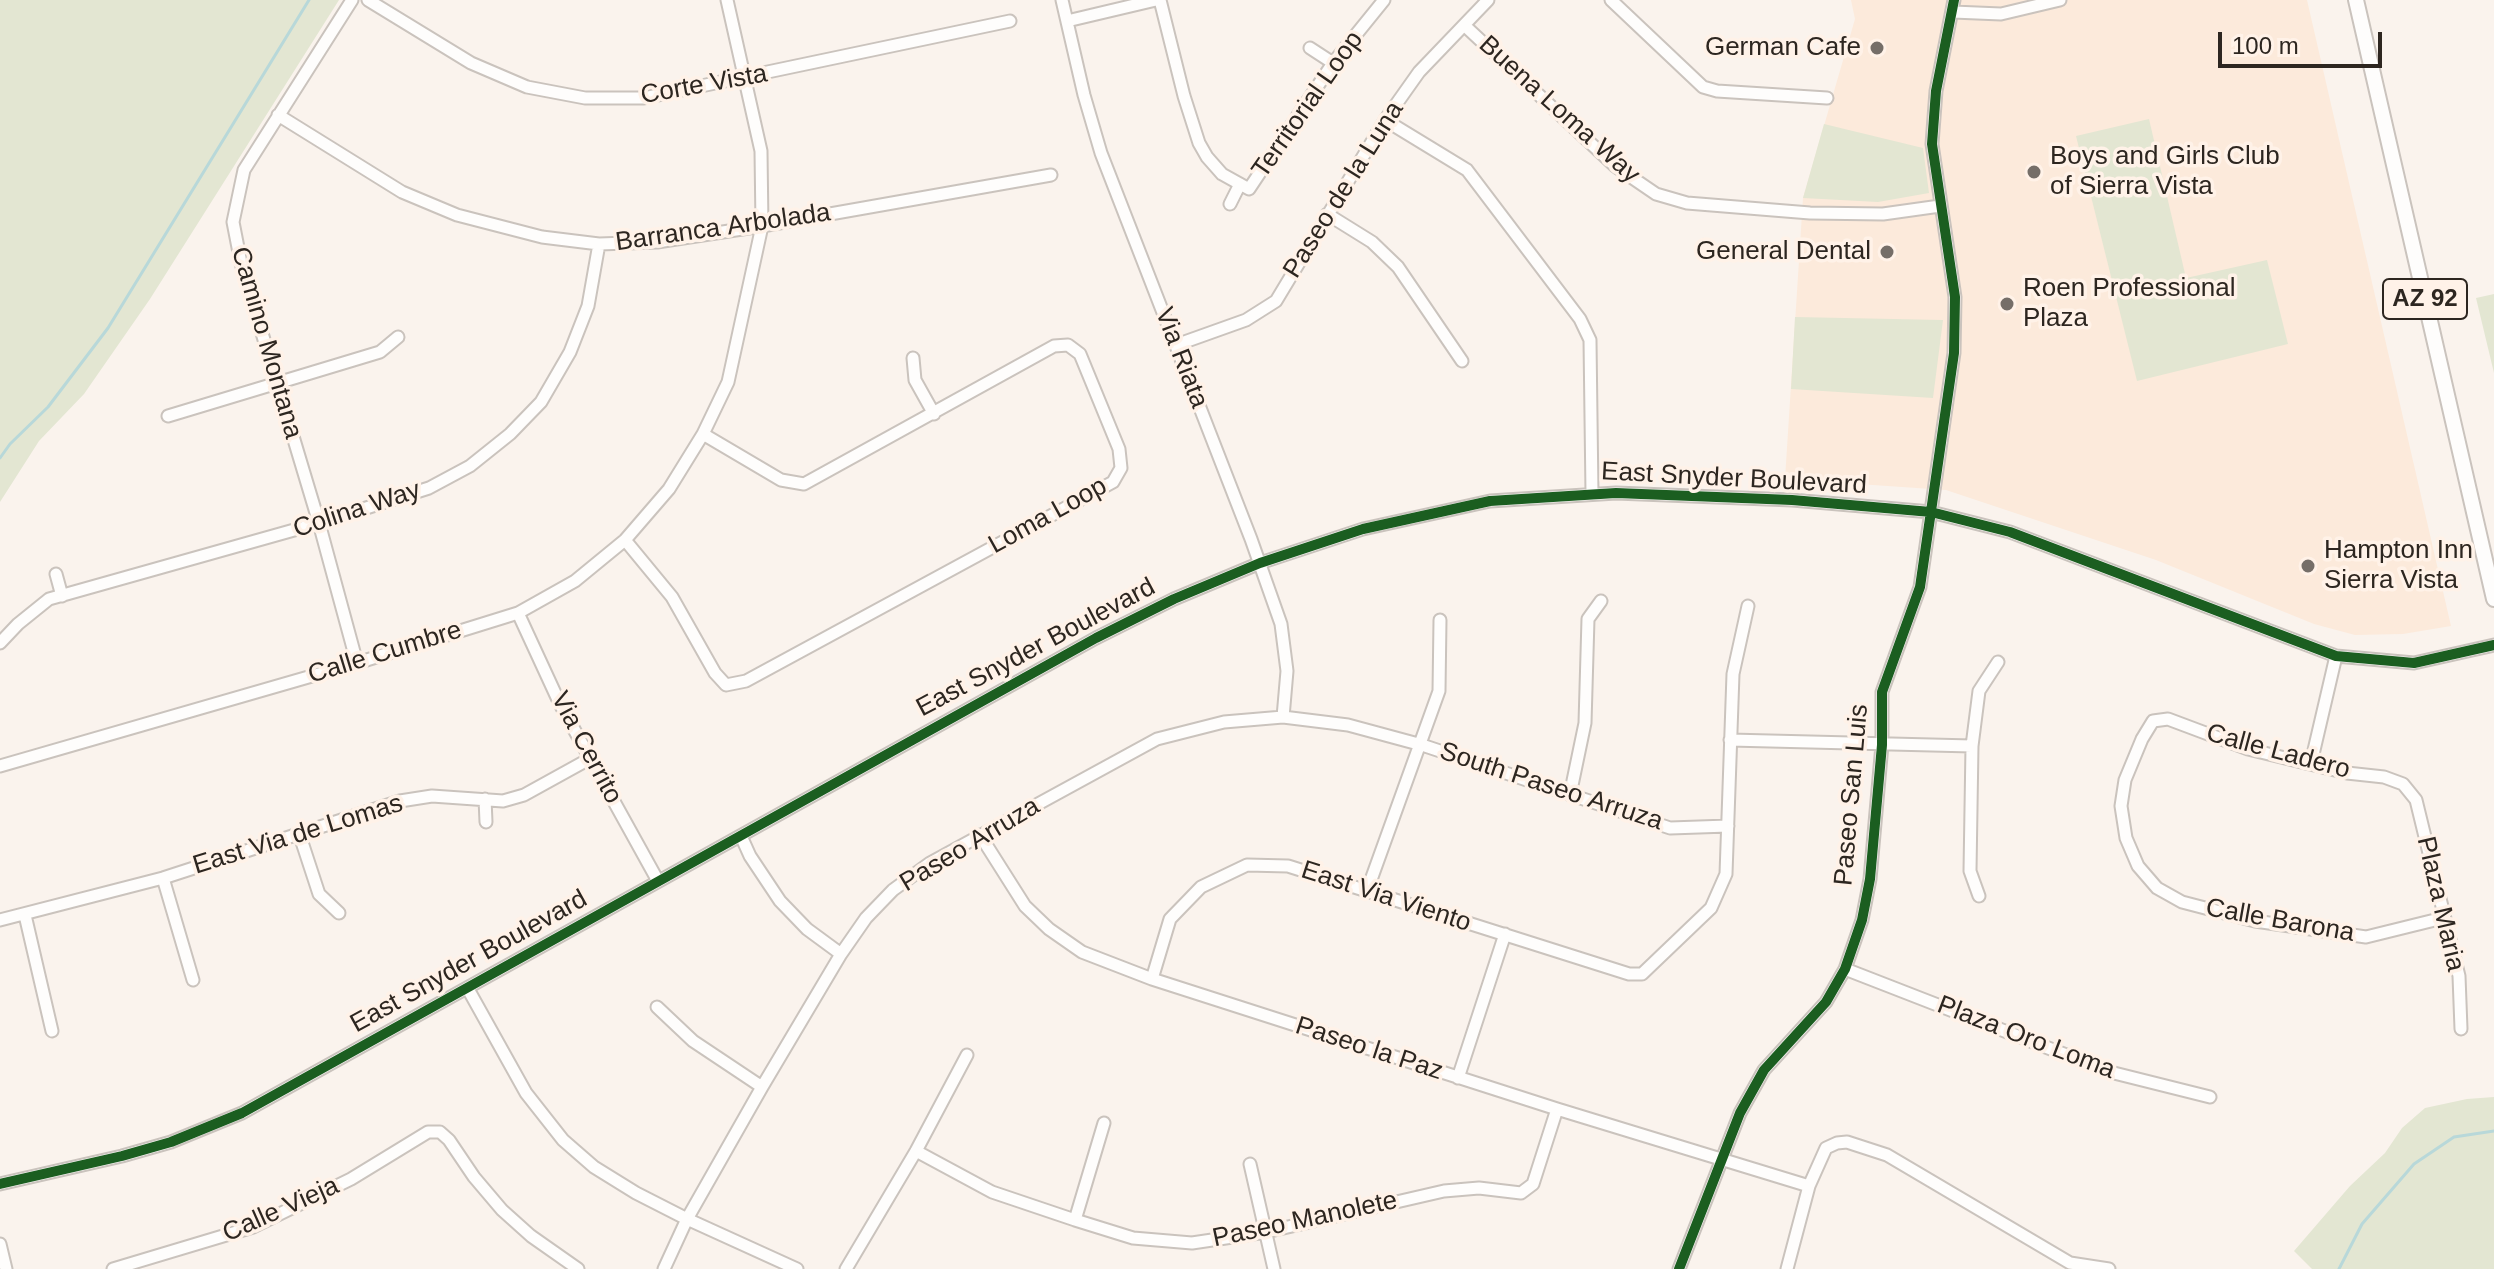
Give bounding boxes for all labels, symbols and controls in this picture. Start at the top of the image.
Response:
scale bar [2222,16,2386,66]
street label: Territorial Loop [1246,26,1370,184]
street label: Buena Loma Way [1472,30,1646,190]
place label: German Cafe [1705,32,1861,64]
text: 100 m [2232,32,2299,59]
marker: German Cafe [1868,39,1886,57]
street label: Corte Vista [638,59,770,111]
street label: Paseo de la Luna [1277,96,1411,284]
place label: Boys and Girls Club of Sierra Vista [2050,141,2280,202]
marker: Boys and Girls Club of Sierra Vista [2025,163,2043,181]
street label: Barranca Arbolada [613,197,833,259]
place label: General Dental [1696,236,1871,268]
marker: General Dental [1878,243,1896,261]
street label: Camino Montana [224,244,308,442]
place label: Roen Professional Plaza [2023,273,2235,334]
road number: AZ 92 [2383,279,2467,319]
marker: Roen Professional Plaza [1998,295,2016,313]
street label: Via Riata [1148,303,1214,413]
street label: East Snyder Boulevard [1600,456,1868,502]
street label: Loma Loop [984,471,1112,561]
street label: Colina Way [289,475,425,545]
place label: Hampton Inn Sierra Vista [2324,535,2473,596]
marker: Hampton Inn Sierra Vista [2299,557,2317,575]
street label: East Snyder Boulevard [911,572,1161,724]
street label: Calle Cumbre [304,615,466,691]
street label: Via Cerrito [544,687,628,809]
street label: Paseo San Luis [1829,703,1875,887]
street label: Calle Ladero [2203,718,2353,786]
street label: South Paseo Arruza [1436,736,1666,838]
street label: East Via de Lomas [189,788,407,882]
street label: Paseo Arruza [894,791,1046,899]
street label: Plaza Maria [2409,834,2471,974]
street label: East Via Viento [1297,855,1475,939]
street label: East Snyder Boulevard [345,884,593,1040]
street label: Calle Barona [2203,893,2357,949]
street label: Plaza Oro Loma [1933,990,2119,1086]
street label: Paseo la Paz [1291,1010,1447,1088]
street label: Calle Vieja [218,1171,344,1249]
street label: Paseo Manolete [1210,1185,1400,1255]

